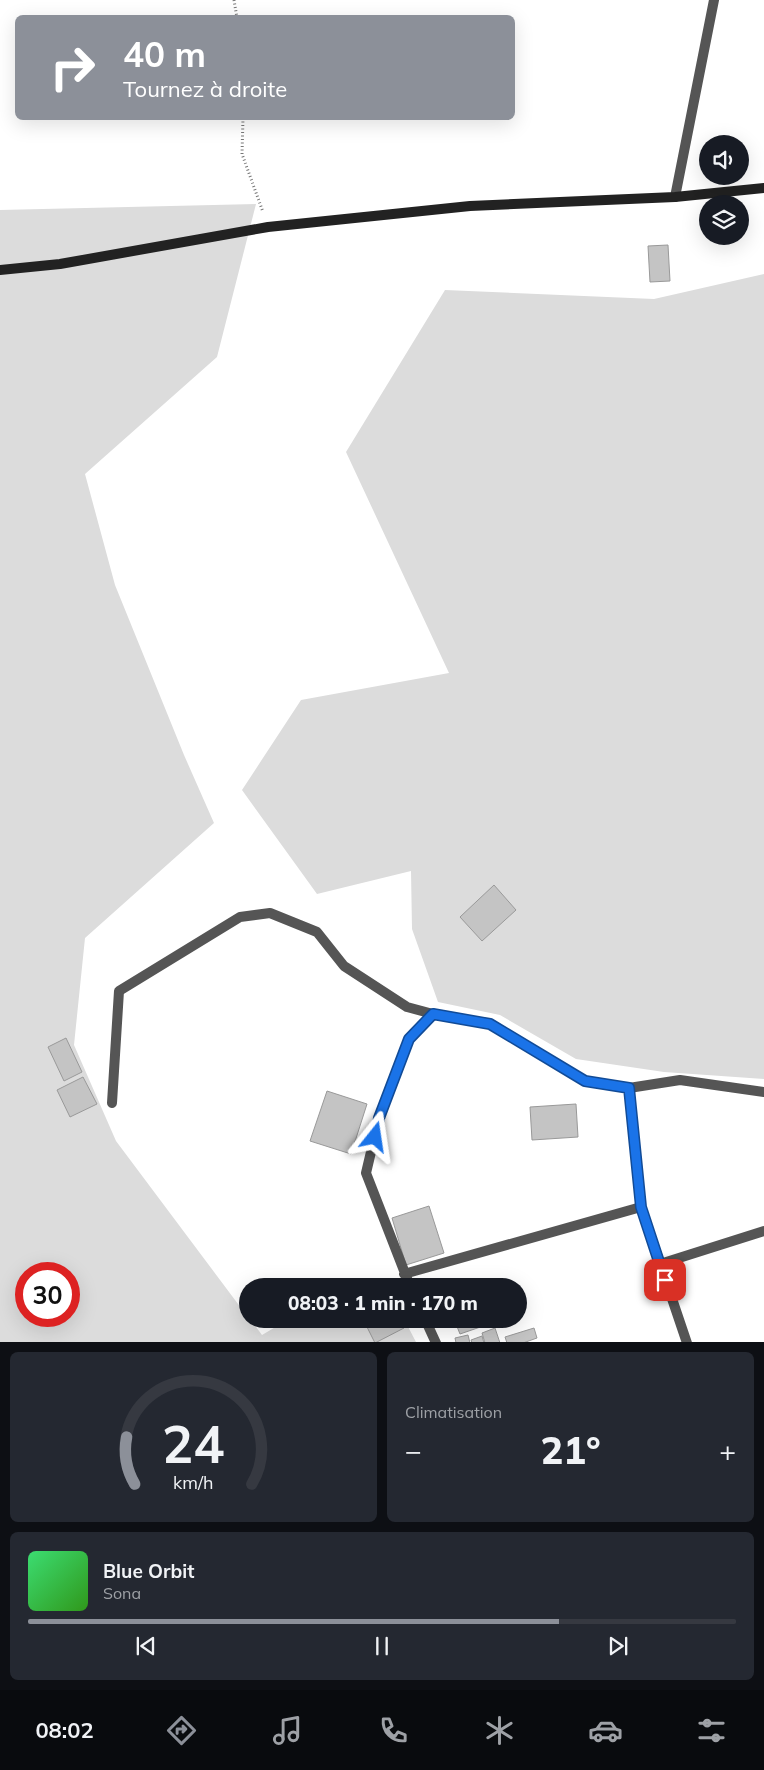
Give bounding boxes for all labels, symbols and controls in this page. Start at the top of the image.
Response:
text: 40 m [123,32,206,76]
icon: right [40,35,105,100]
text: Tournez à droite [123,75,287,103]
map controls [699,135,749,245]
button: sound [699,135,749,185]
button: layers [699,195,749,245]
position arrow [348,1110,400,1162]
pin [644,1259,686,1301]
speed limit sign: 30 [15,1262,80,1327]
icon: arrive [651,1266,679,1294]
text: 08:03 · 1 min · 170 m [288,1291,478,1315]
text: Climatisation [405,1402,502,1422]
text: 24 [162,1411,225,1476]
text: 21° [540,1426,601,1474]
text: − [405,1433,422,1468]
text: + [719,1433,736,1468]
text: km/h [173,1471,214,1493]
text: Blue Orbit [103,1559,194,1583]
text: Sona [103,1583,141,1603]
icon: previous [132,1632,160,1660]
icon: pause [368,1632,396,1660]
icon: next [604,1632,632,1660]
icon: directions [164,1713,199,1748]
icon: music [270,1713,305,1748]
icon: phone [376,1713,411,1748]
icon: climate [482,1713,517,1748]
icon: car [588,1713,623,1748]
icon: filters [694,1713,729,1748]
text: 08:02 [35,1716,94,1744]

